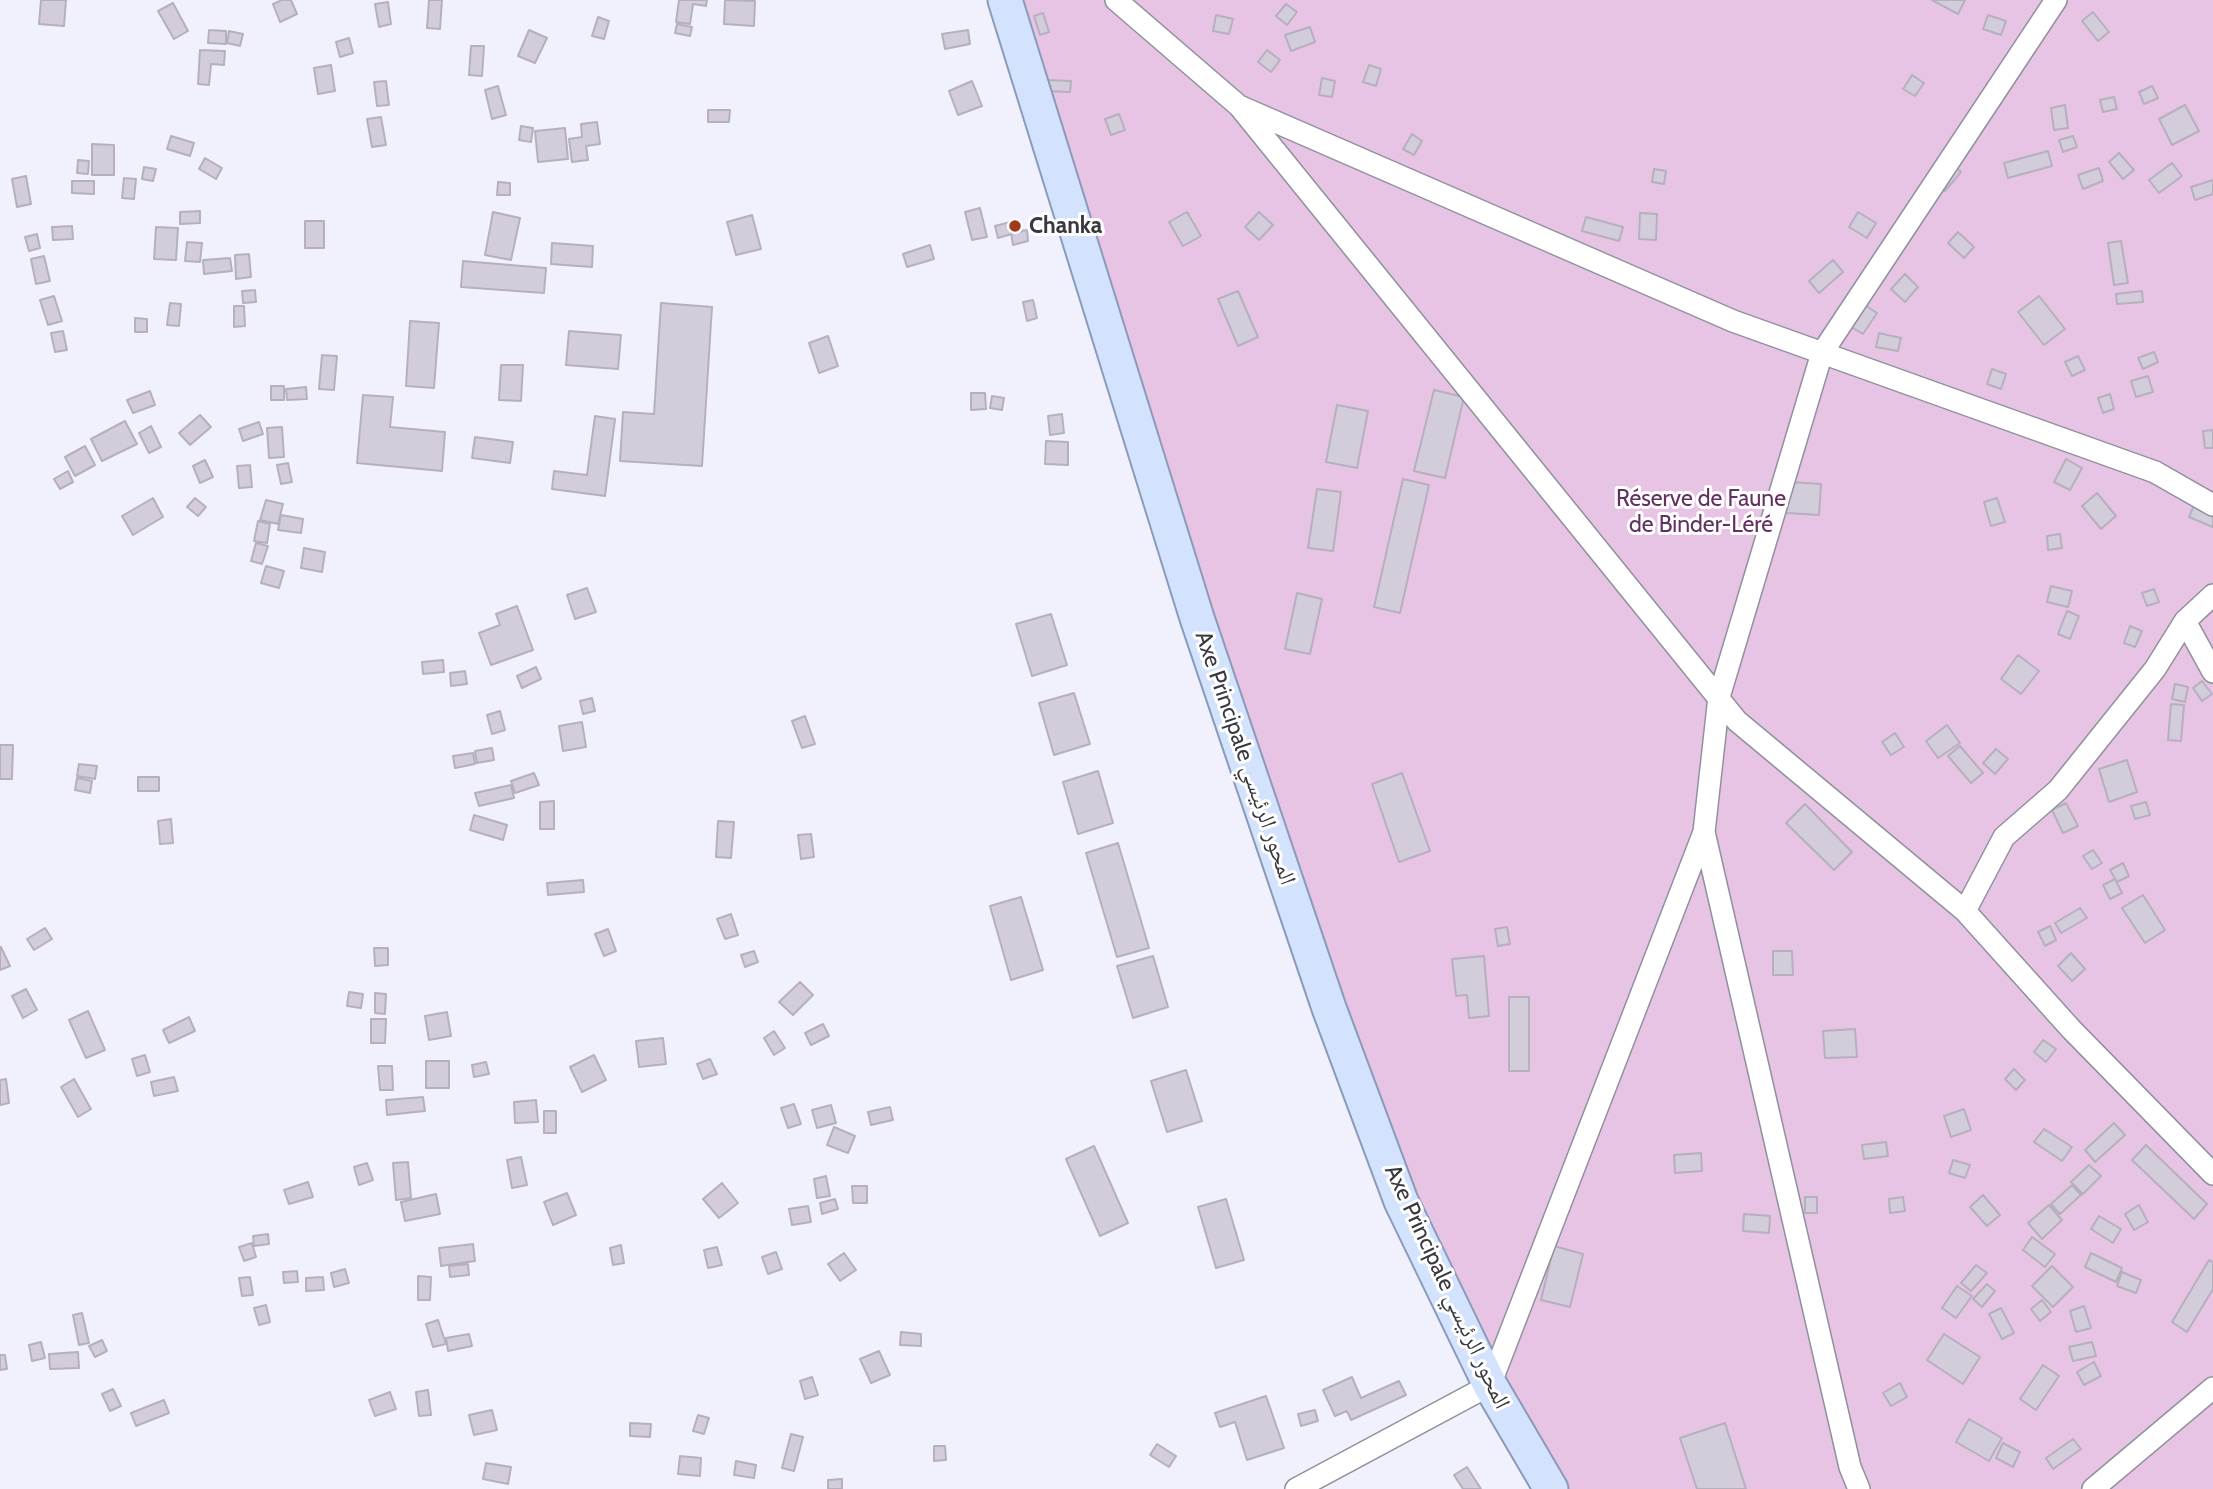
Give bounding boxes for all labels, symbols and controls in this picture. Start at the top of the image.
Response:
place label: Chanka [1029,212,1102,240]
marker: Chanka [1007,218,1023,234]
park label: Réserve de Faune de Binder-Léré [1616,485,1786,539]
street label: Axe Principale المحور الرئيسي [1189,628,1301,888]
street label: Axe Principale المحور الرئيسي [1378,1160,1516,1414]

